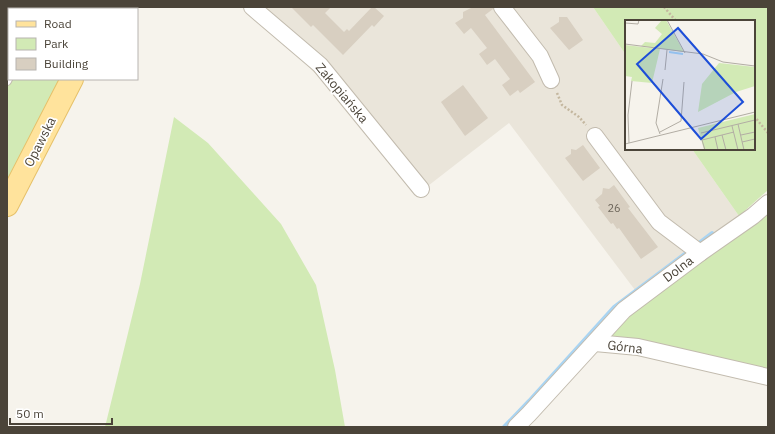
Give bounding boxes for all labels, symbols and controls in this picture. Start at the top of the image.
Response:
legend [8,8,138,80]
text: Road [44,16,72,31]
inset map [625,20,755,150]
text: Park [44,36,69,51]
text: Building [44,56,89,71]
street label: Zakopiańska [312,59,372,127]
street label: Opawska [20,114,60,170]
house number: 26 [607,201,621,215]
street label: Dolna [659,252,697,286]
street label: Górna [606,336,644,358]
scale bar [10,400,112,426]
text: 50 m [16,406,44,421]

